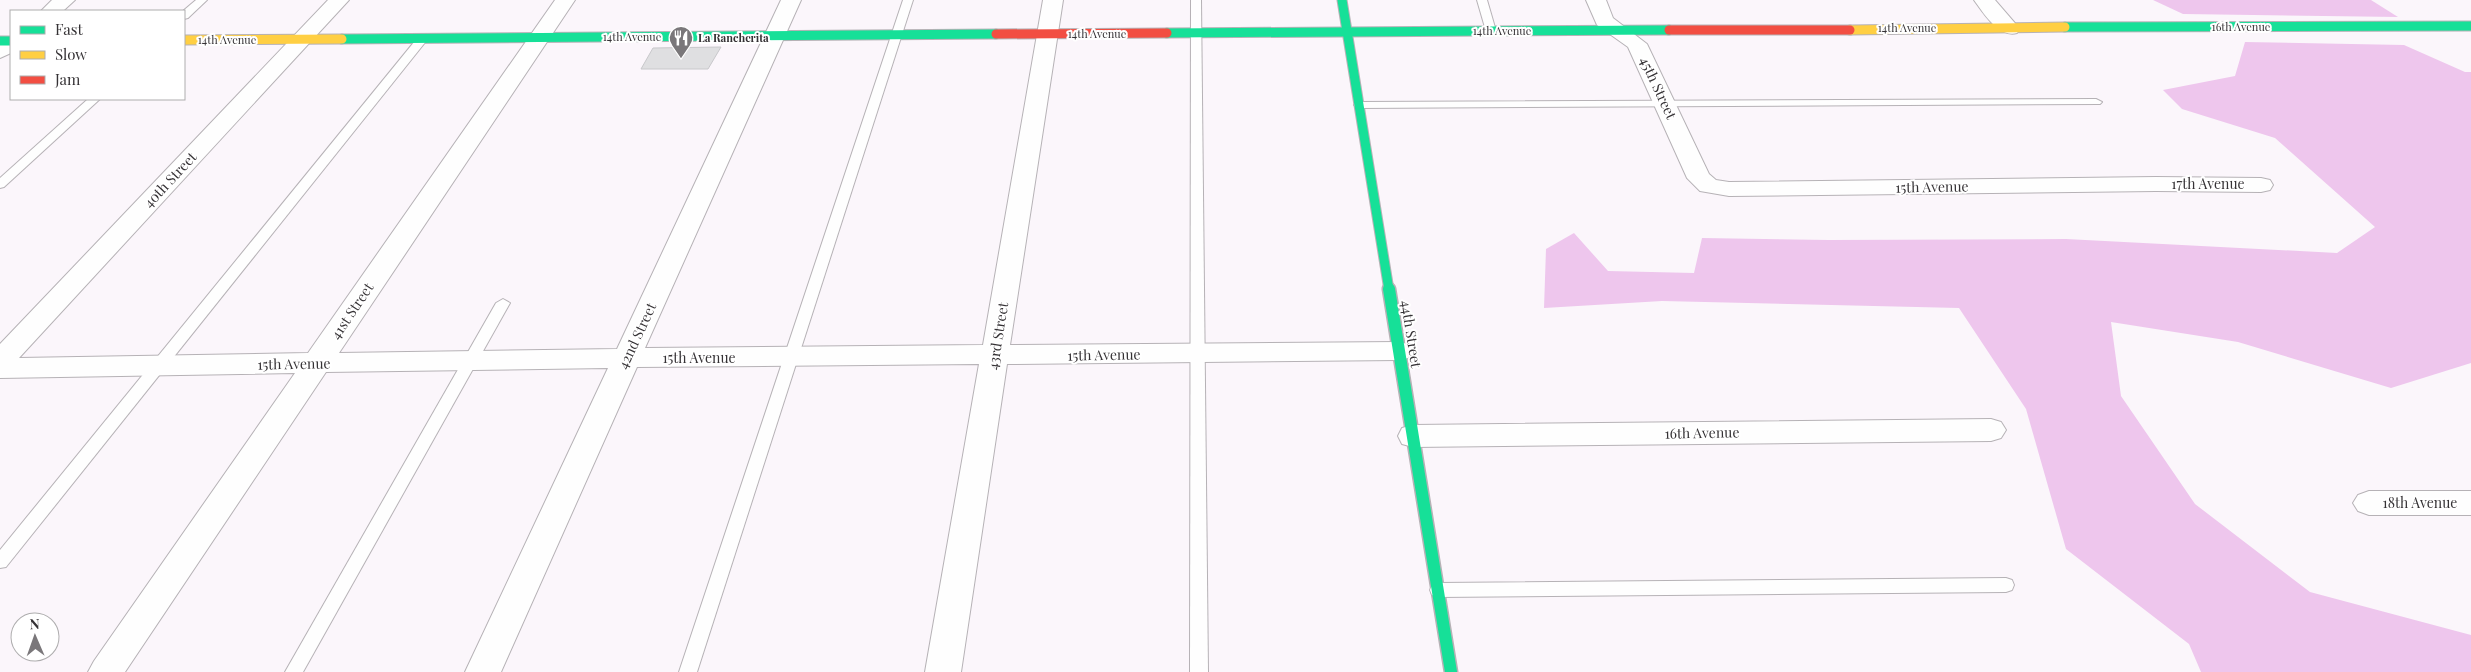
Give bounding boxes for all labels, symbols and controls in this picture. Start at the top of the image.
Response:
legend [10,10,185,100]
text: Fast [55,19,84,39]
street label: 16th Avenue [2212,19,2271,34]
street label: 14th Avenue [1878,20,1937,35]
street label: 14th Avenue [1473,23,1532,38]
restaurant icon: La Rancherita [668,25,694,59]
street label: 14th Avenue [1068,26,1127,41]
street label: 14th Avenue [603,29,662,44]
place label: La Rancherita [698,30,769,45]
street label: 14th Avenue [198,32,257,47]
text: Slow [55,44,87,64]
street label: 45th Street [1636,53,1682,123]
text: Jam [54,69,81,89]
street label: 40th Street [139,147,201,212]
street label: 17th Avenue [2171,174,2245,193]
street label: 15th Avenue [1895,176,1969,197]
street label: 41st Street [326,278,378,343]
street label: 42nd Street [613,299,661,372]
street label: 44th Street [1397,299,1426,370]
street label: 43rd Street [983,300,1012,371]
street label: 15th Avenue [1067,344,1141,365]
street label: 15th Avenue [662,348,736,367]
street label: 15th Avenue [257,353,331,374]
street label: 16th Avenue [1664,422,1740,443]
street label: 18th Avenue [2383,493,2457,512]
north arrow [10,612,60,662]
text: N [29,614,40,633]

